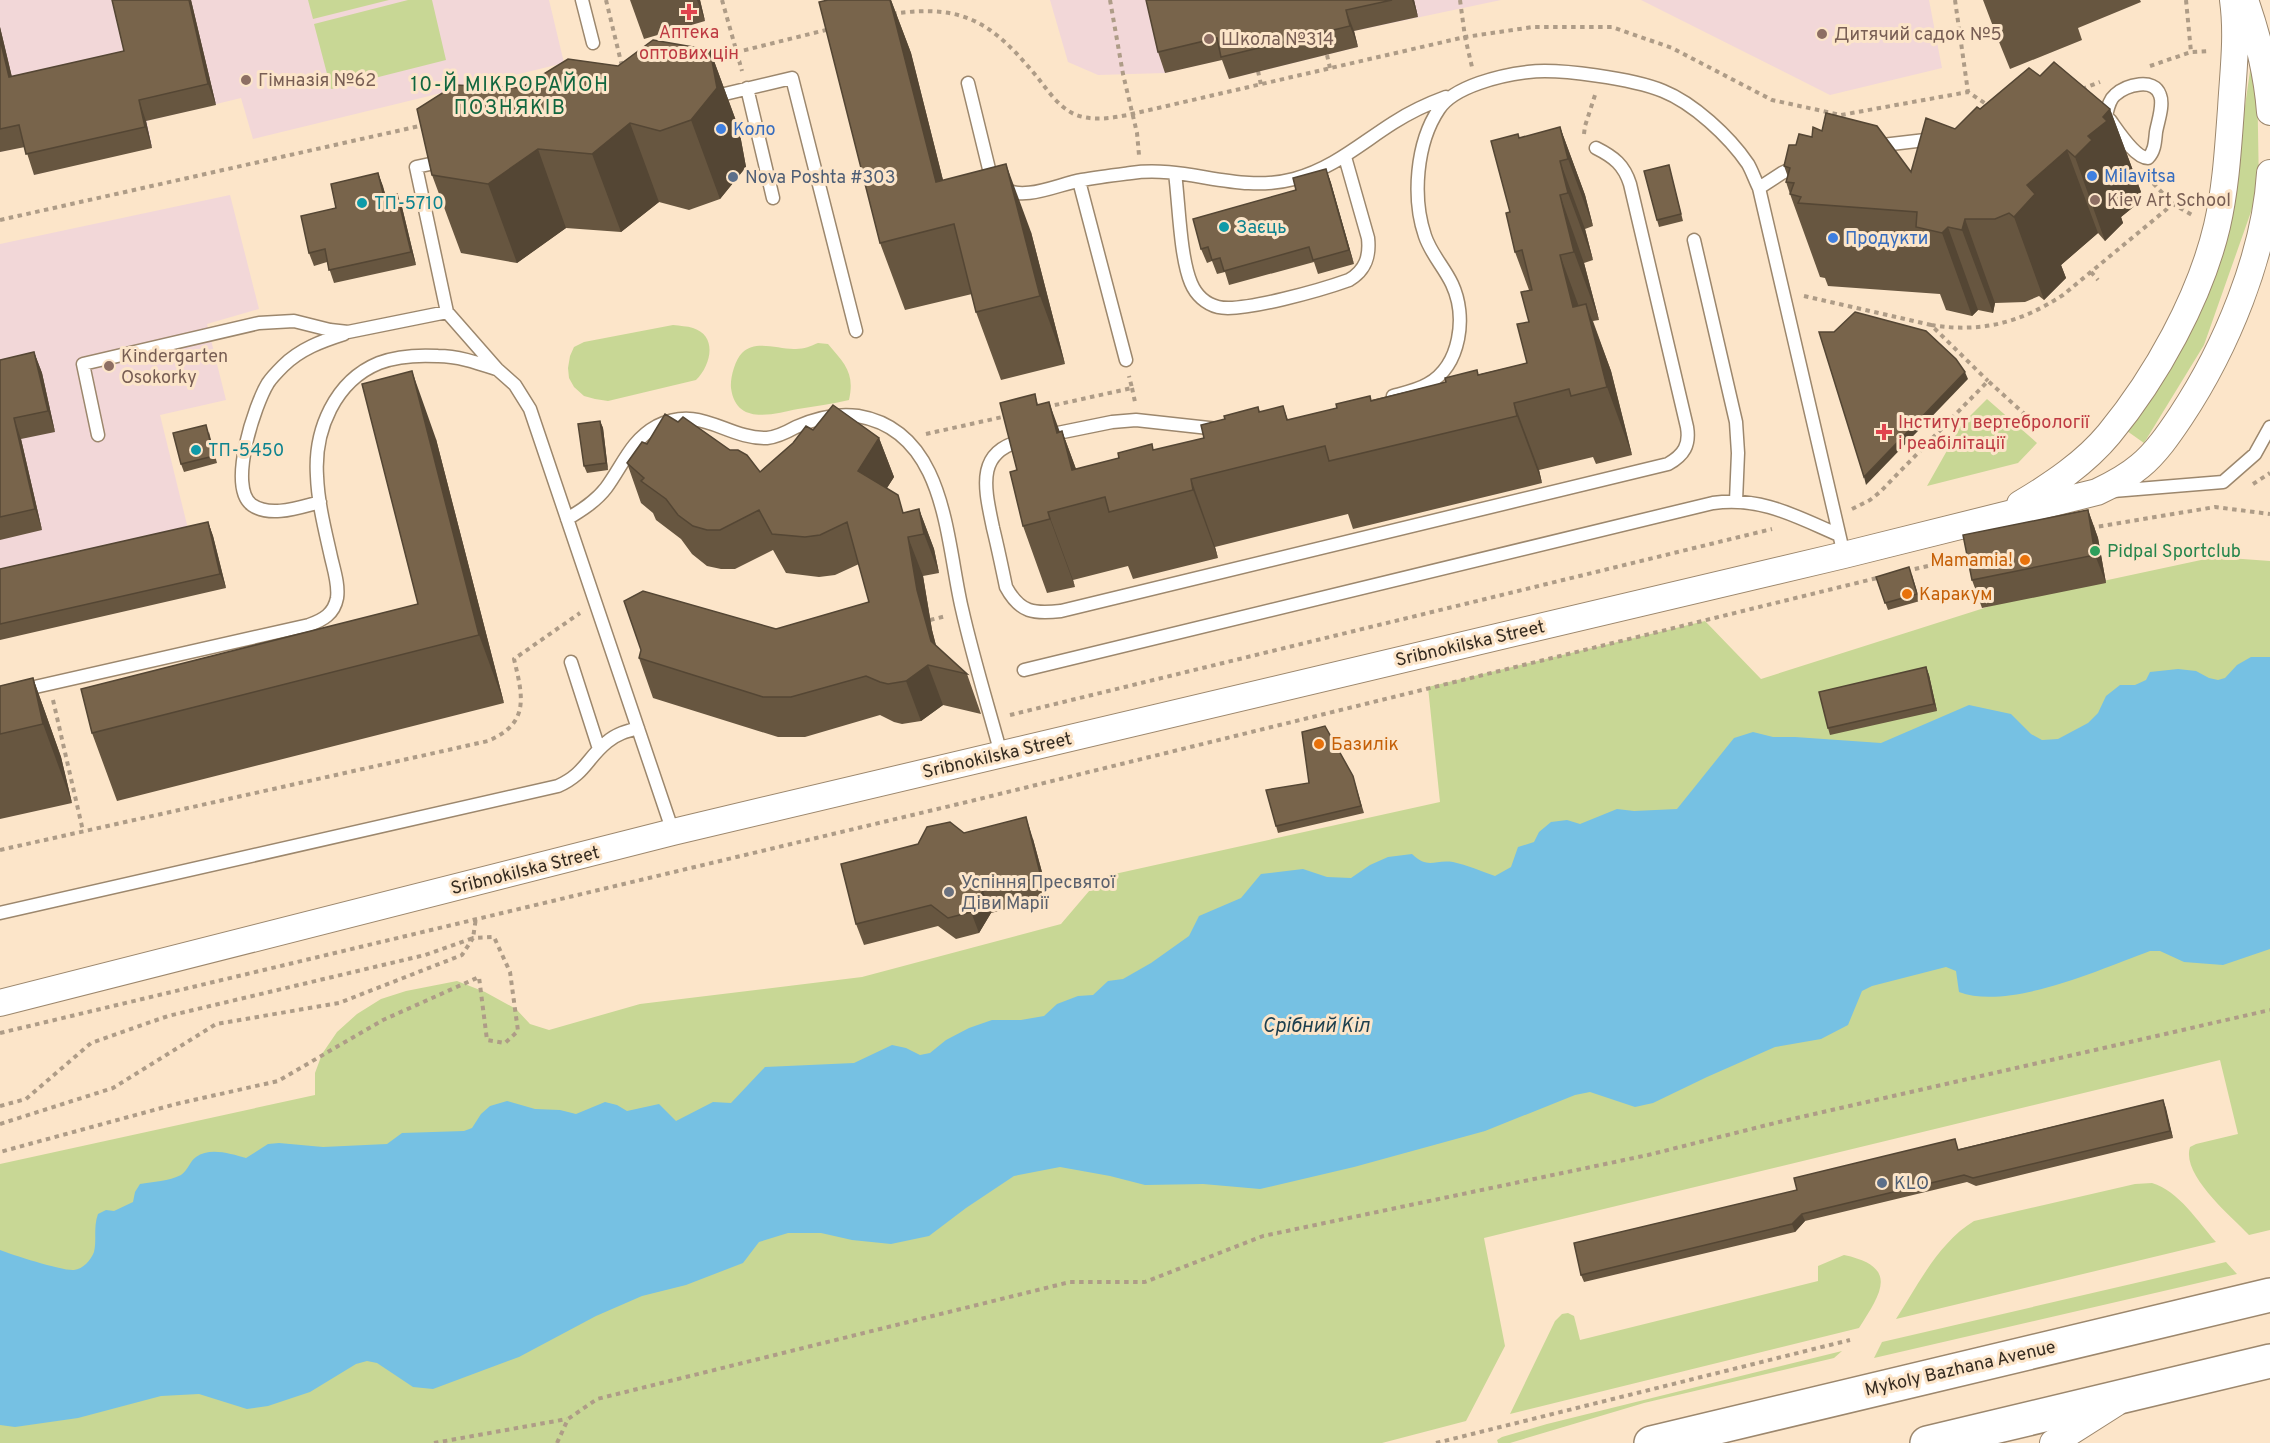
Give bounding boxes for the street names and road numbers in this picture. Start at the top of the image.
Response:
street label: Sribnokilska Street [1394,616,1547,673]
street label: Sribnokilska Street [921,728,1074,785]
street label: Sribnokilska Street [449,842,602,901]
street label: Mykoly Bazhana Avenue [1863,1336,2058,1403]

